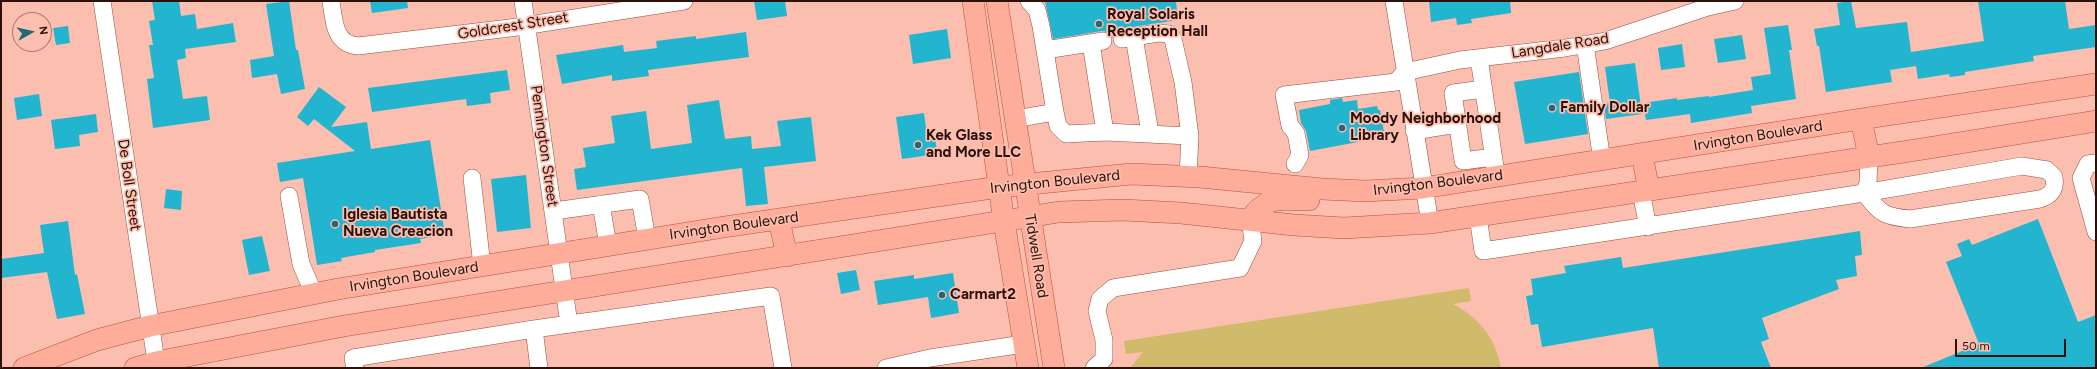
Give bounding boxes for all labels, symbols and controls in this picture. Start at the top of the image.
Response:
place label: Royal Solaris Reception Hall [1107,6,1208,41]
street label: Goldcrest Street [456,8,570,44]
north arrow [12,12,52,52]
marker: Royal Solaris Reception Hall [1094,19,1104,29]
text: N [36,25,50,36]
street label: Langdale Road [1510,29,1610,63]
street label: Pennington Street [527,84,561,208]
place label: Family Dollar [1560,99,1649,117]
marker: Family Dollar [1547,103,1557,113]
place label: Moody Neighborhood Library [1350,110,1501,145]
street label: Irvington Boulevard [1692,117,1824,155]
marker: Moody Neighborhood Library [1337,123,1347,133]
place label: Kek Glass and More LLC [926,127,1021,162]
street label: De Boll Street [114,138,144,232]
marker: Kek Glass and More LLC [913,140,923,150]
street label: Irvington Boulevard [989,166,1121,198]
street label: Irvington Boulevard [1372,166,1504,200]
place label: Iglesia Bautista Nueva Creacion [343,206,453,241]
street label: Irvington Boulevard [668,208,800,244]
street label: Tidwell Road [1020,213,1052,299]
marker: Iglesia Bautista Nueva Creacion [330,219,340,229]
street label: Irvington Boulevard [348,258,480,296]
place label: Carmart2 [950,286,1016,304]
marker: Carmart2 [937,290,947,300]
scale bar [1957,331,2068,357]
text: 50 m [1962,339,1990,353]

